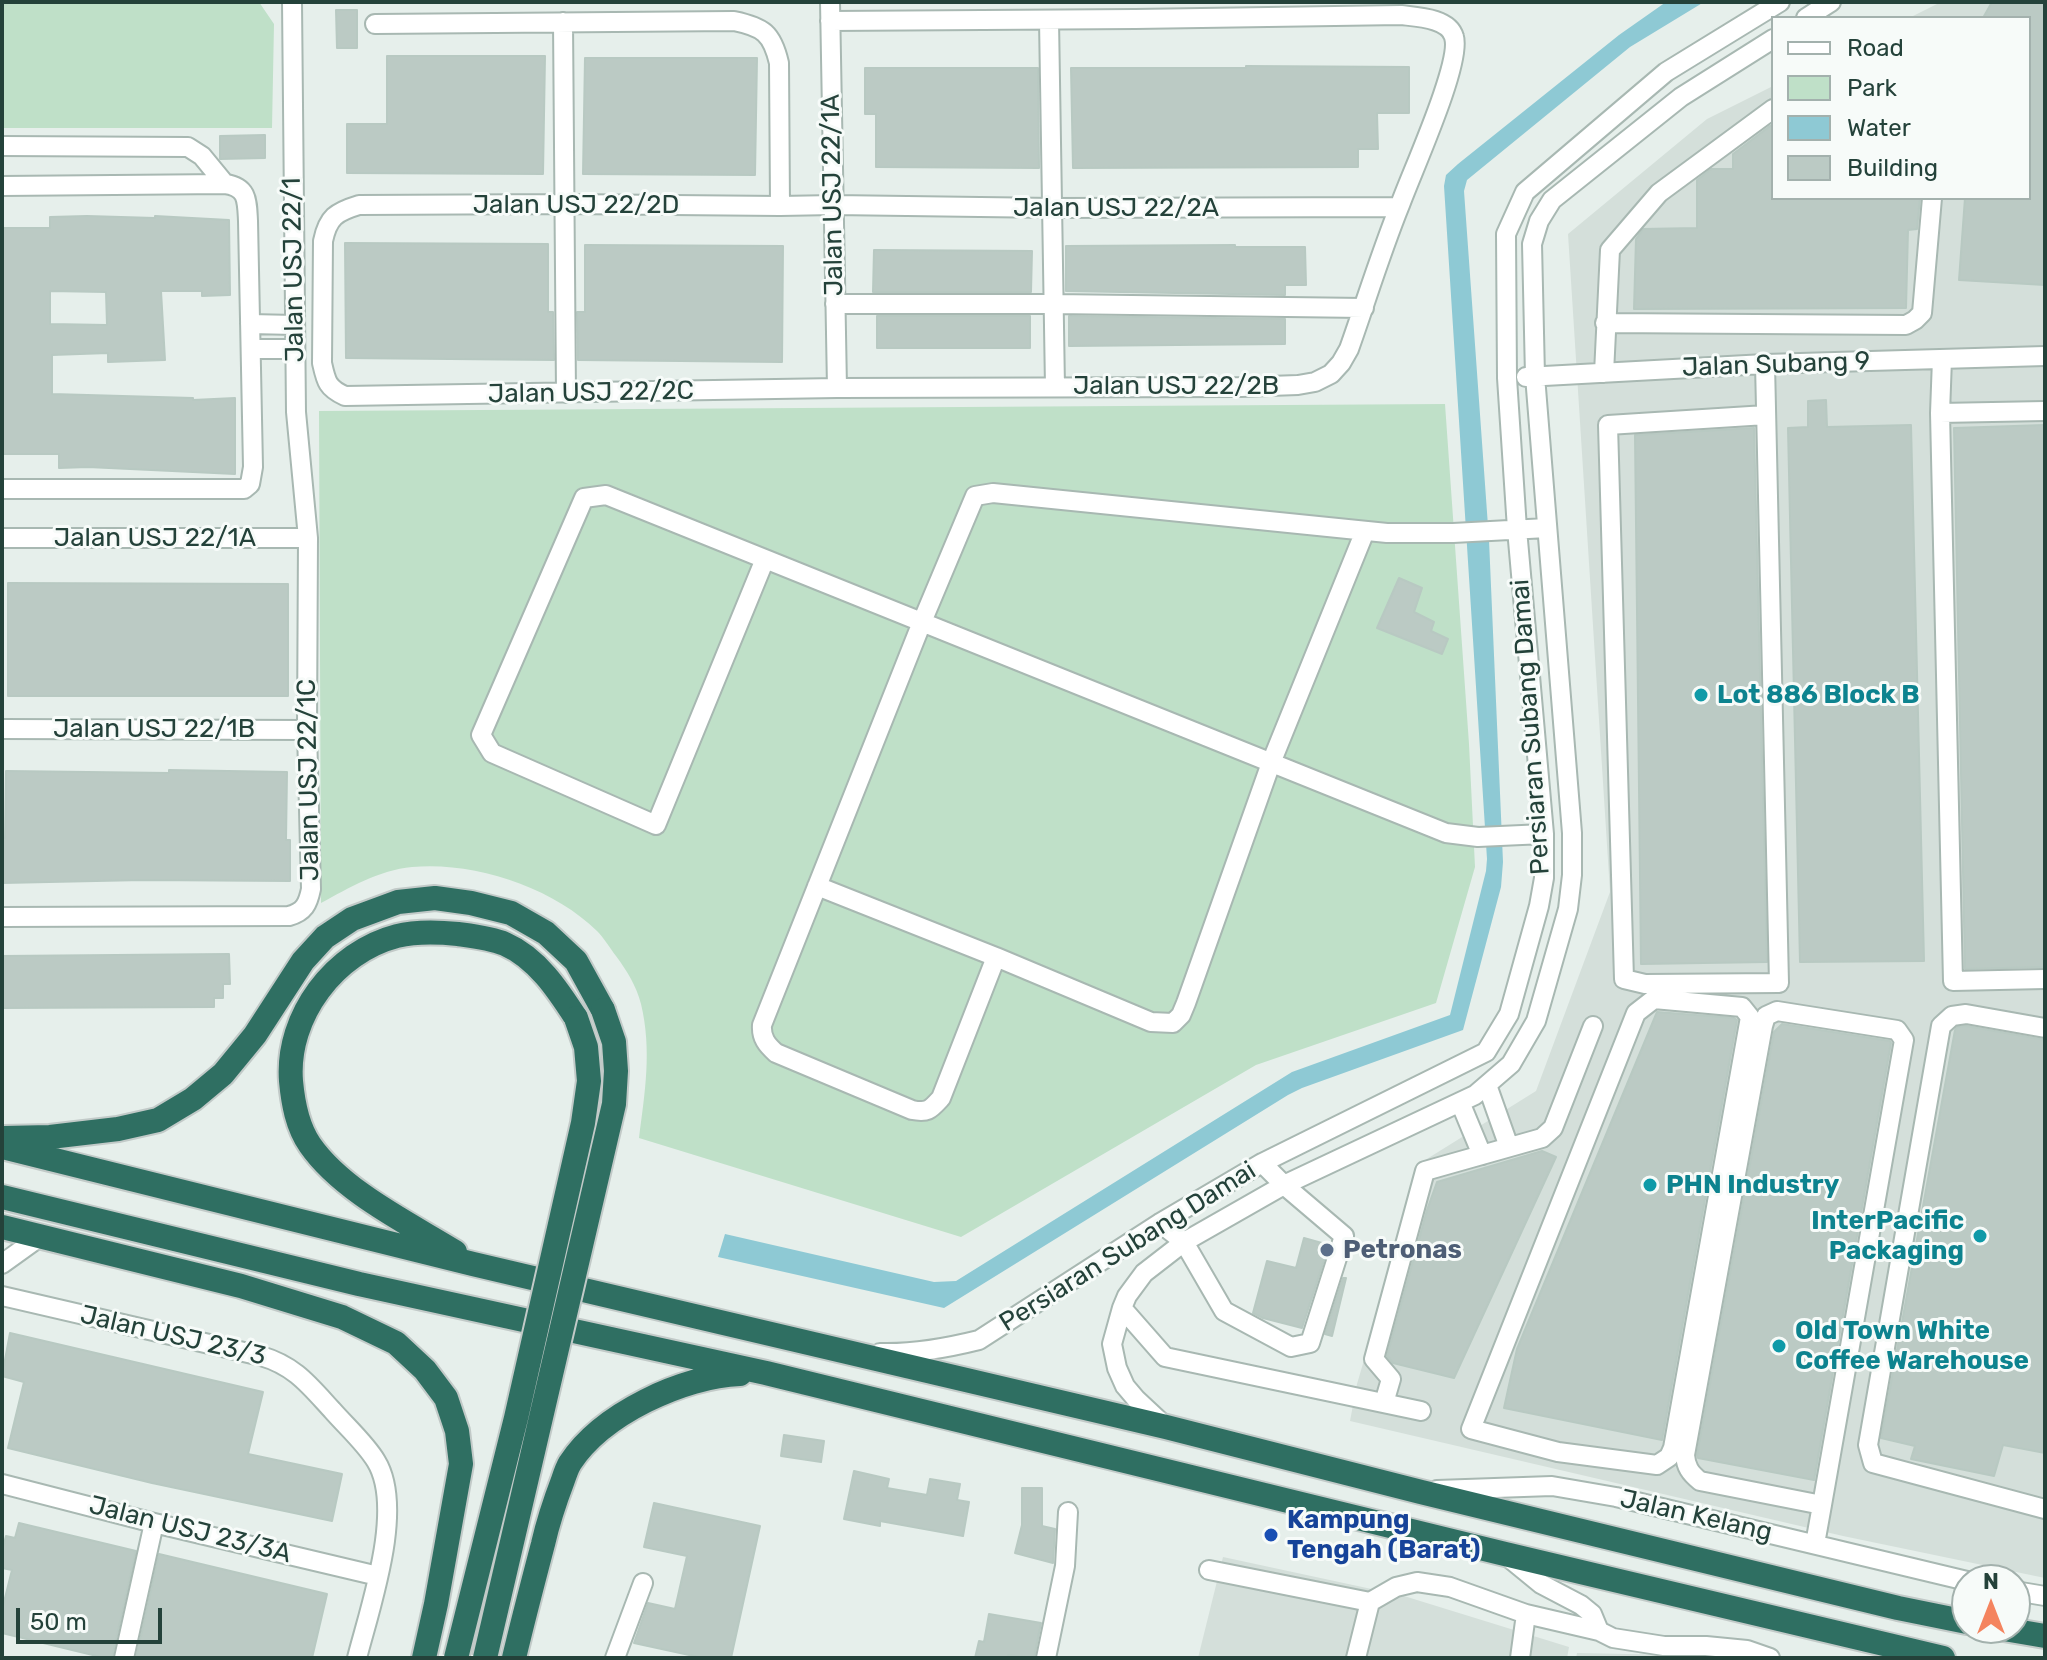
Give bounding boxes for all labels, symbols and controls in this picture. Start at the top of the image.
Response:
legend [1771,16,2031,200]
text: Road [1847,34,1904,62]
text: Park [1847,74,1897,102]
street label: Jalan USJ 22/1A [816,94,850,296]
text: Water [1847,114,1911,142]
text: Building [1847,154,1938,182]
street label: Jalan USJ 22/1 [277,177,311,363]
street label: Jalan USJ 22/2D [473,189,679,221]
street label: Jalan USJ 22/2A [1013,192,1219,224]
street label: Jalan Subang 9 [1681,346,1871,384]
street label: Jalan USJ 22/2B [1073,370,1279,402]
street label: Jalan USJ 22/2C [488,376,694,410]
street label: Jalan USJ 22/1A [54,522,256,554]
street label: Persiaran Subang Damai [1505,578,1557,876]
street label: Jalan USJ 22/1C [292,679,326,881]
place label: Lot 886 Block B [1717,679,1920,711]
marker: Lot 886 Block B [1692,686,1710,704]
street label: Jalan USJ 22/1B [53,713,255,745]
street label: Persiaran Subang Damai [994,1155,1262,1339]
place label: PHN Industry [1666,1169,1839,1201]
marker: PHN Industry [1641,1176,1659,1194]
place label: InterPacific Packaging [1811,1205,1964,1266]
marker: InterPacific Packaging [1971,1227,1989,1245]
place label: Petronas [1343,1234,1462,1266]
marker: Petronas [1318,1241,1336,1259]
street label: Jalan USJ 23/3 [77,1299,269,1373]
place label: Old Town White Coffee Warehouse [1795,1315,2029,1376]
marker: Old Town White Coffee Warehouse [1770,1337,1788,1355]
street label: Jalan Kelang [1617,1483,1775,1549]
street label: Jalan USJ 23/3A [86,1490,294,1570]
place label: Kampung Tengah (Barat) [1287,1504,1481,1566]
marker: Kampung Tengah (Barat) [1262,1526,1280,1544]
north arrow [1951,1564,2031,1644]
text: N [1983,1568,1999,1595]
scale bar [20,1592,166,1642]
text: 50 m [30,1608,87,1636]

